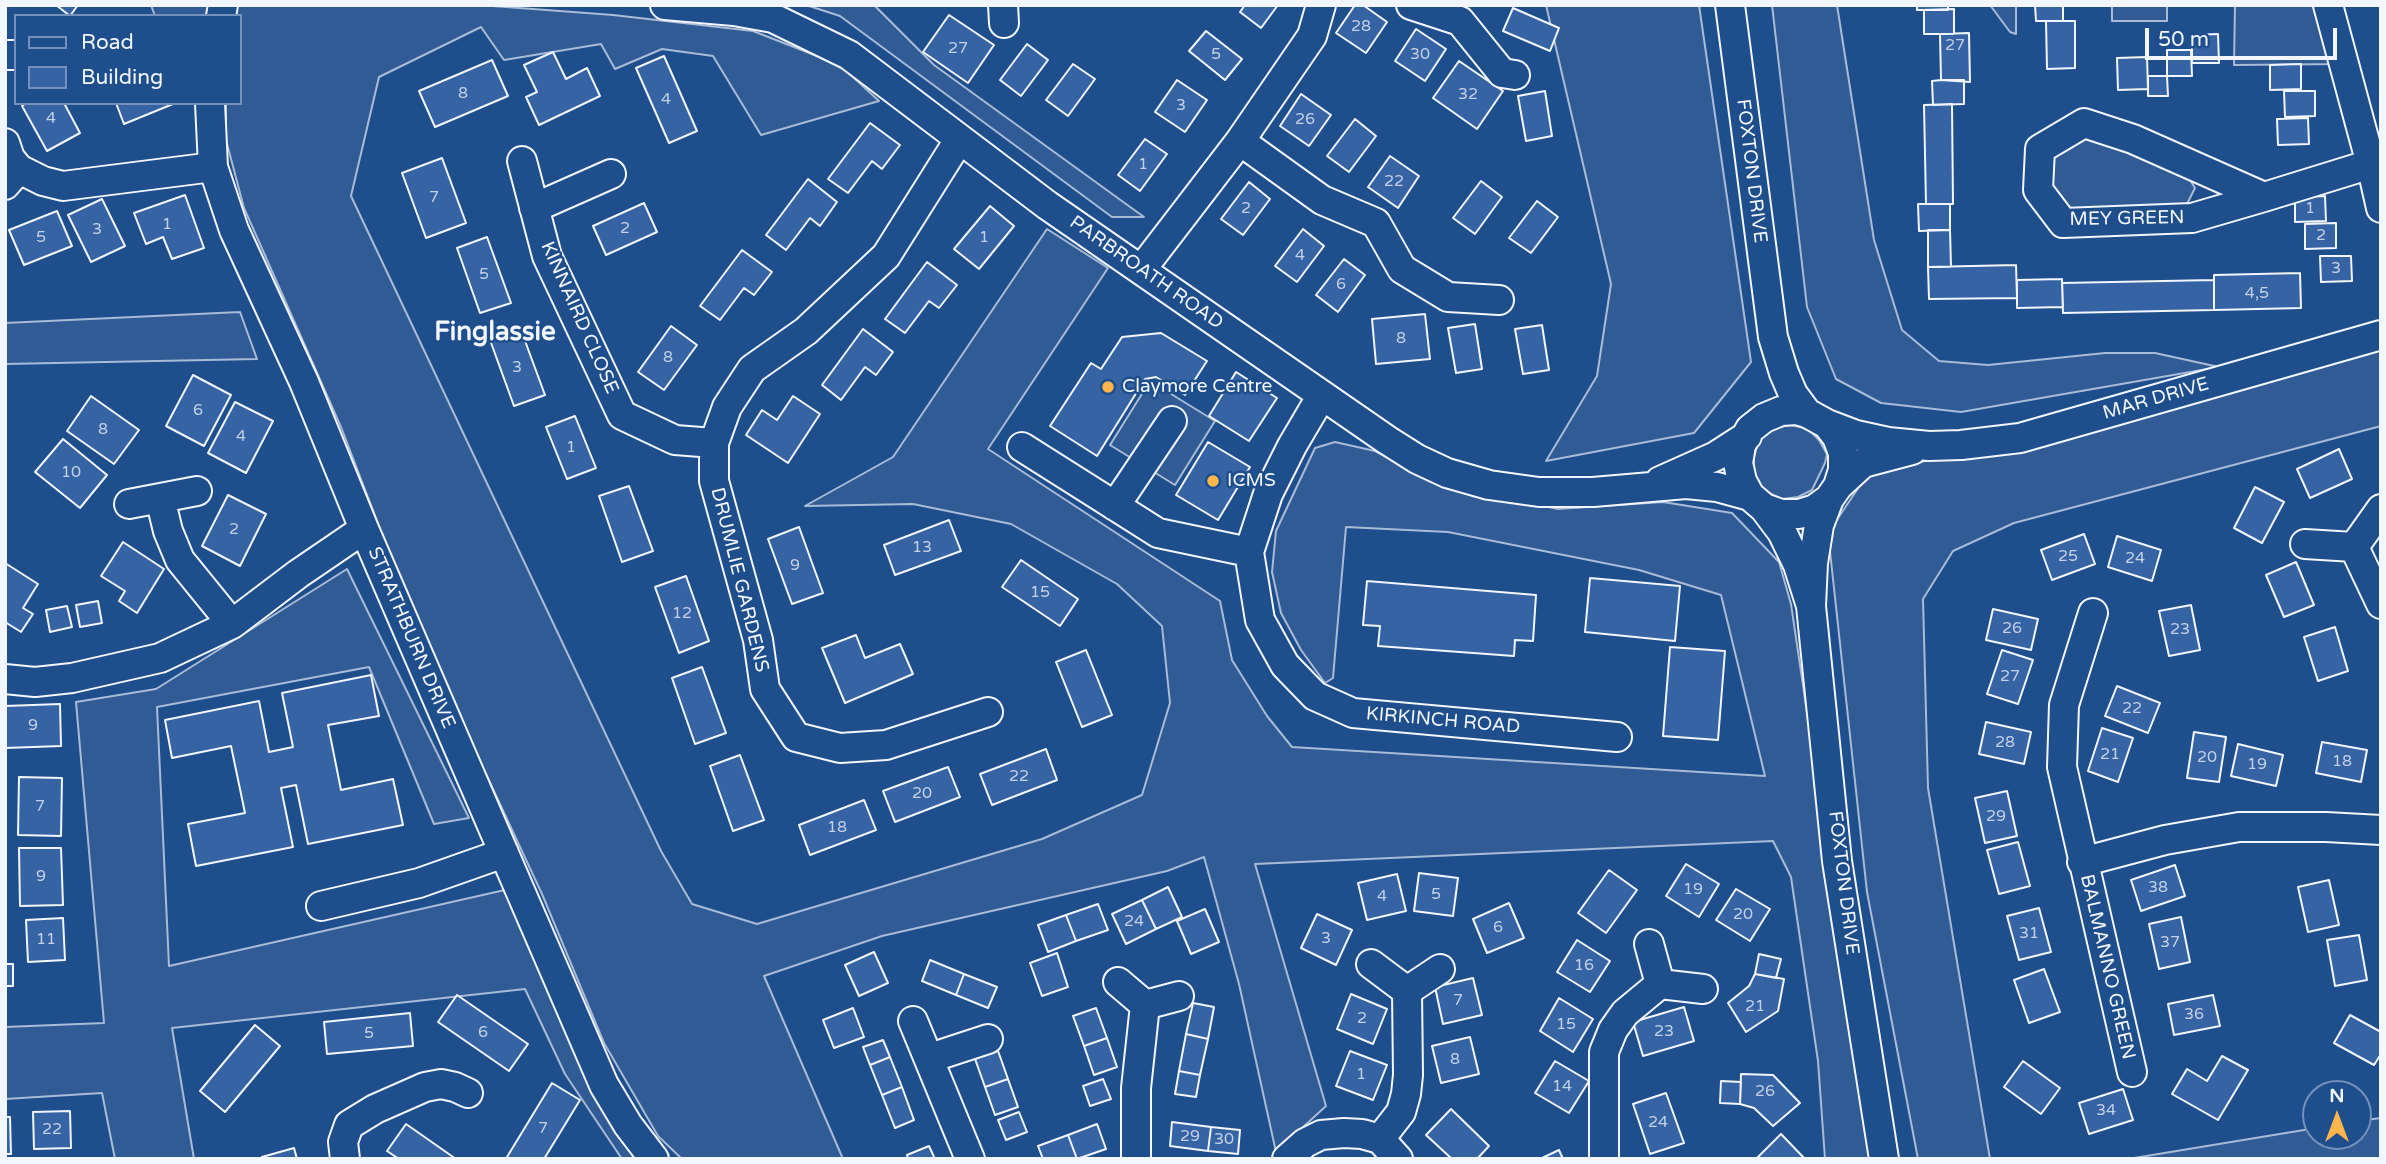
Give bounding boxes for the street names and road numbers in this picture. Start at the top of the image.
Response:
street label: FOXTON DRIVE [1731,98,1771,244]
street label: MEY GREEN [2069,207,2185,231]
street label: PARBROATH ROAD [1065,211,1227,335]
street label: KINNAIRD CLOSE [535,238,623,398]
street label: MAR DRIVE [2100,373,2212,425]
street label: DRUMLIE GARDENS [705,485,773,675]
street label: STRATHBURN DRIVE [362,544,460,732]
street label: KIRKINCH ROAD [1365,703,1521,739]
street label: FOXTON DRIVE [1823,810,1863,956]
street label: BALMANNO GREEN [2075,872,2139,1062]

